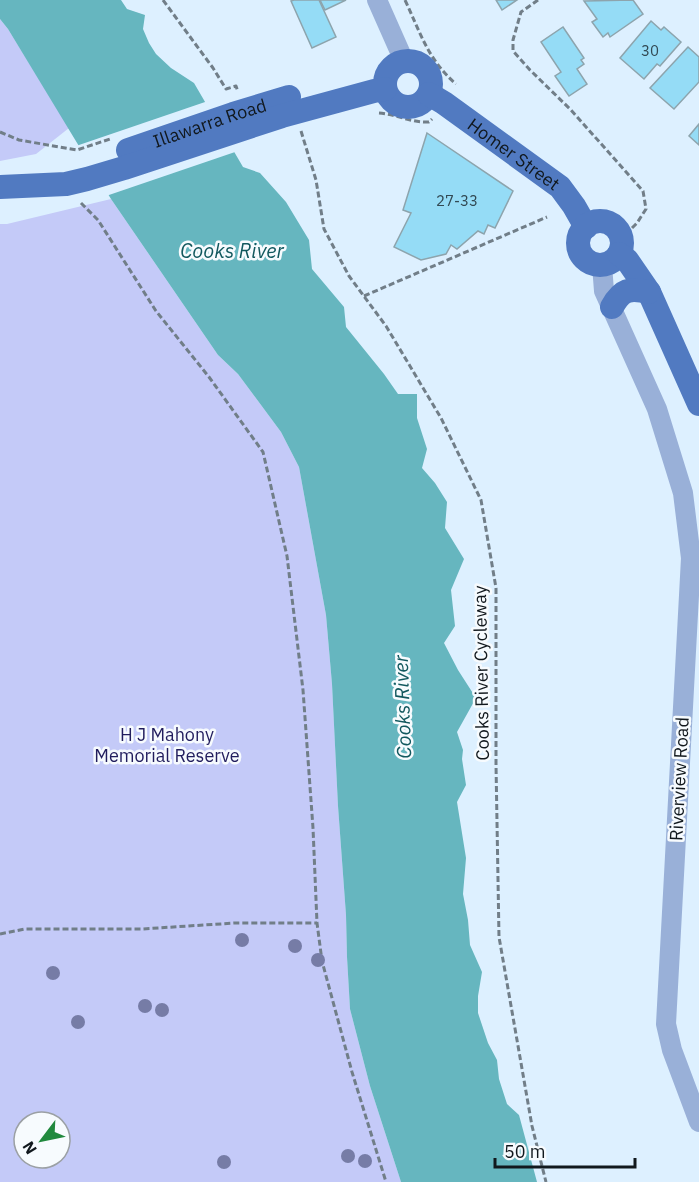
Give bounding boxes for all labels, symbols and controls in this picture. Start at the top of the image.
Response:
house number: 30 [641,41,659,60]
street label: Illawarra Road [150,93,269,152]
street label: Homer Street [463,113,565,195]
house number: 27-33 [436,191,478,210]
water label: Cooks River [180,237,284,264]
street label: Cooks River Cycleway [468,585,494,761]
water label: Cooks River [387,654,417,759]
street label: Riverview Road [664,716,694,842]
park label: H J Mahony Memorial Reserve [94,723,240,767]
north arrow [12,1110,72,1170]
scale bar [495,1131,634,1169]
text: N [18,1138,41,1158]
text: 50 m [504,1140,546,1163]

